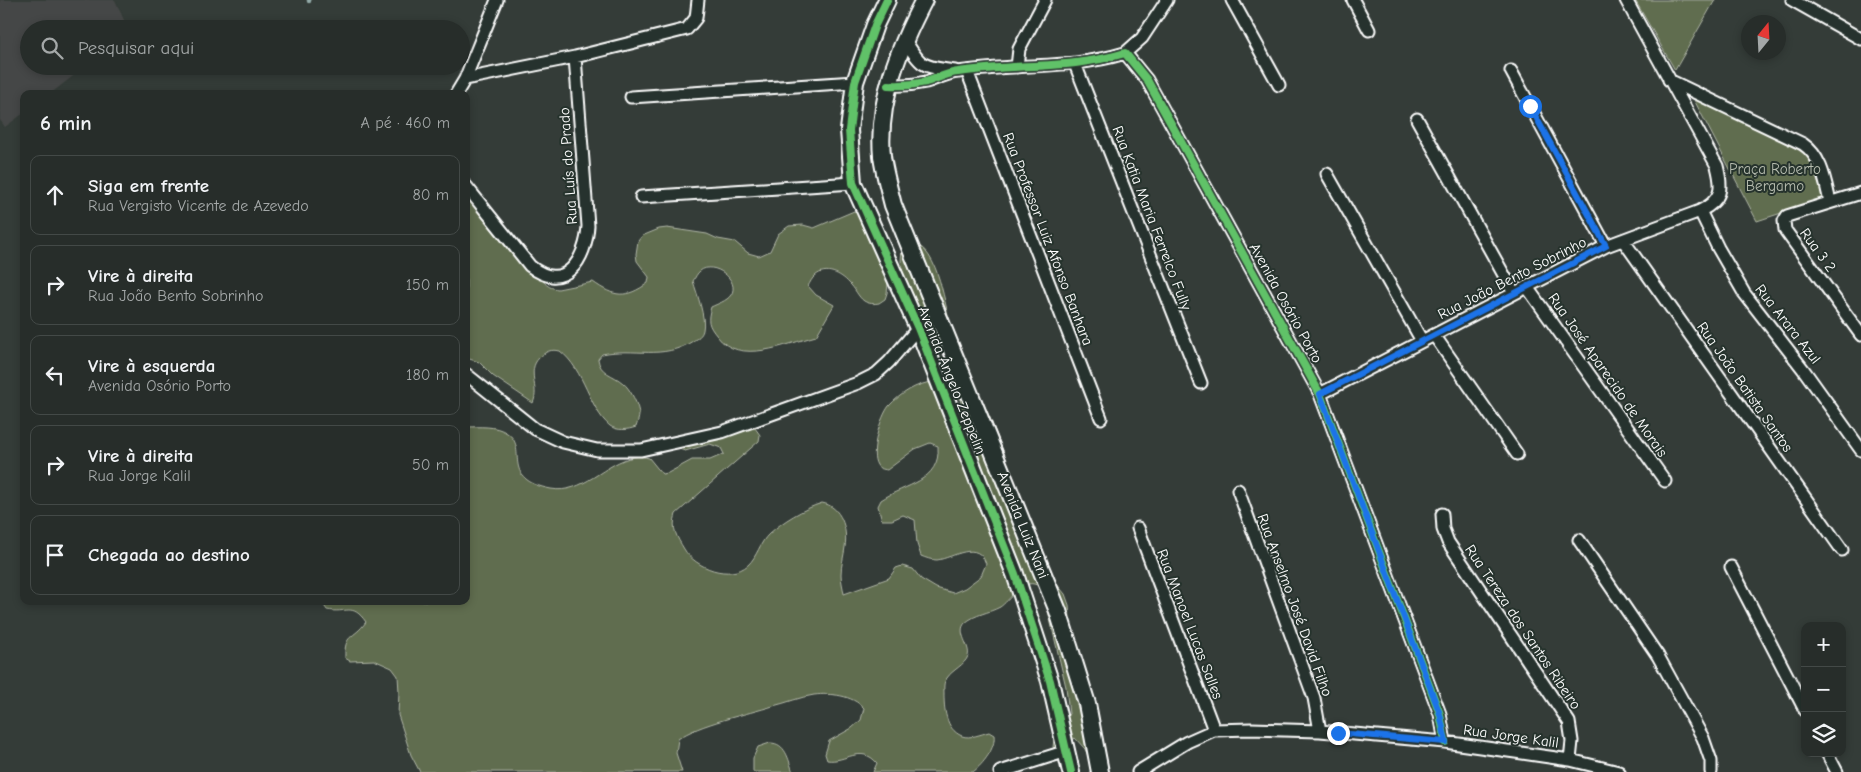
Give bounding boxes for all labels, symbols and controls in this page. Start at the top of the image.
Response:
north arrow [1741,15,1786,60]
search box [20,20,470,75]
icon: search [38,34,66,62]
text: Pesquisar aqui [78,37,194,59]
route start [1519,95,1542,118]
street label: Rua Luís do Prado [555,107,581,225]
text: 6 min [40,111,92,135]
text: A pé · 460 m [361,114,450,132]
street label: Rua Katia Maria Ferrelco Fully [1109,123,1196,313]
street label: Rua Professor Luiz Afonso Banhara [999,130,1097,348]
park label: Praça Roberto Bergamo [1729,160,1821,195]
text: Siga em frente [88,175,209,197]
icon: ahead [41,181,69,209]
text: 80 m [412,186,449,204]
text: Rua Vergisto Vicente de Azevedo [88,197,309,215]
street label: Rua 3 2 [1796,225,1840,275]
street label: Rua João Bento Sobrinho [1435,233,1589,323]
street label: Avenida Osório Porto [1246,240,1326,366]
text: Vire à direita [88,265,193,287]
icon: right [41,271,69,299]
text: 150 m [406,276,449,294]
street label: Rua Arara Azul [1751,281,1825,367]
text: Rua João Bento Sobrinho [88,287,264,305]
street label: Rua José Aparecido de Morais [1544,290,1672,460]
street label: Avenida Ângelo Zeppelin [914,303,991,457]
street label: Rua João Batista Santos [1693,318,1797,456]
text: Vire à esquerda [88,355,215,377]
icon: left [41,361,69,389]
text: 180 m [406,366,449,384]
text: Avenida Osório Porto [88,377,231,395]
text: Vire à direita [88,445,193,467]
icon: right [41,451,69,479]
text: 50 m [412,456,449,474]
text: Rua Jorge Kalil [88,467,191,485]
street label: Avenida Luiz Nani [993,469,1053,581]
street label: Rua Anselmo José David Filho [1253,511,1337,699]
icon: arrive [41,541,69,569]
street label: Rua Tereza dos Santos Ribeiro [1461,541,1585,713]
text: Chegada ao destino [88,544,250,566]
street label: Rua Manoel Lucas Salles [1153,546,1227,702]
map controls [1801,622,1846,757]
button: + [1801,622,1846,667]
button: − [1801,667,1846,712]
button: layers [1801,712,1846,757]
street label: Rua Jorge Kalil [1462,720,1560,752]
route end [1327,722,1350,745]

